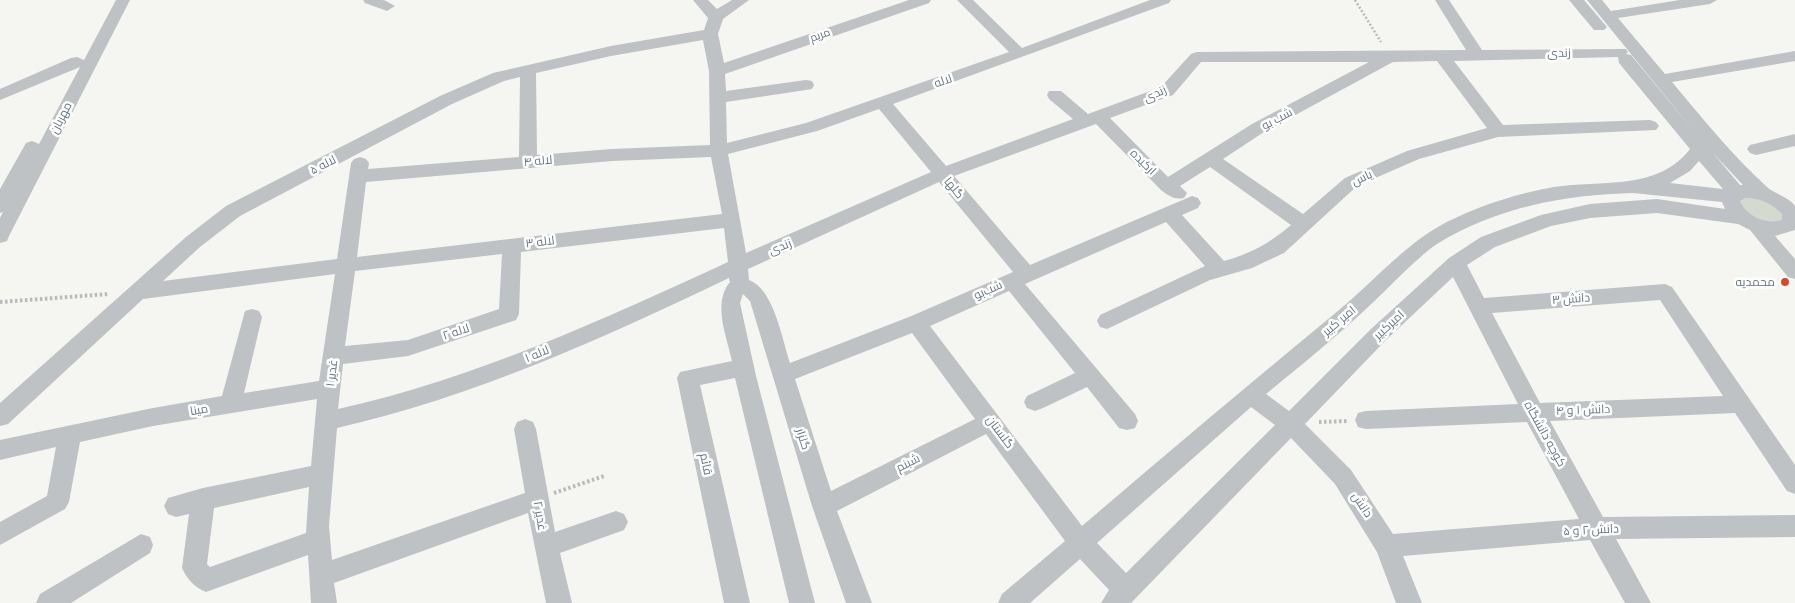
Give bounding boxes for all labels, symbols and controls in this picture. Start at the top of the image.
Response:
street label: مریم [808,25,832,45]
street label: زندی [1547,46,1571,60]
street label: لاله [932,71,954,91]
street label: زندی [1141,83,1169,105]
street label: مهربان [47,100,75,136]
street label: شب بو [1259,105,1295,133]
street label: ارکیده [1127,146,1159,178]
street label: لاله ۵ [307,152,339,178]
street label: لاله ۴ [523,153,553,169]
street label: یاس [1349,167,1375,189]
street label: گلها [941,174,967,202]
street label: لاله ۳ [525,233,555,251]
street label: زندی [766,236,794,258]
place label: محمدیه [1735,275,1775,289]
marker: محمدیه [1779,276,1791,288]
street label: شب‌بو [971,277,1005,303]
street label: دانش ۳ [1551,290,1591,308]
street label: امیر کبیر [1319,303,1359,339]
street label: امیرکبیر [1371,307,1407,343]
street label: لاله ۲ [441,321,471,343]
street label: لاله ۱ [523,343,551,365]
street label: غدیر ۱ [323,359,341,387]
street label: کوچه دانشگاه [1521,399,1569,469]
street label: مینا [189,401,209,419]
street label: دانش ۱ و ۴ [1556,402,1610,418]
street label: گلستان [983,413,1017,451]
street label: گلزار [793,426,813,452]
street label: شبنم [894,451,922,475]
street label: قائم [697,452,715,476]
street label: دانش [1348,490,1376,520]
street label: غدیر ۲ [530,500,550,532]
street label: دانش ۲ و ۵ [1563,521,1619,539]

